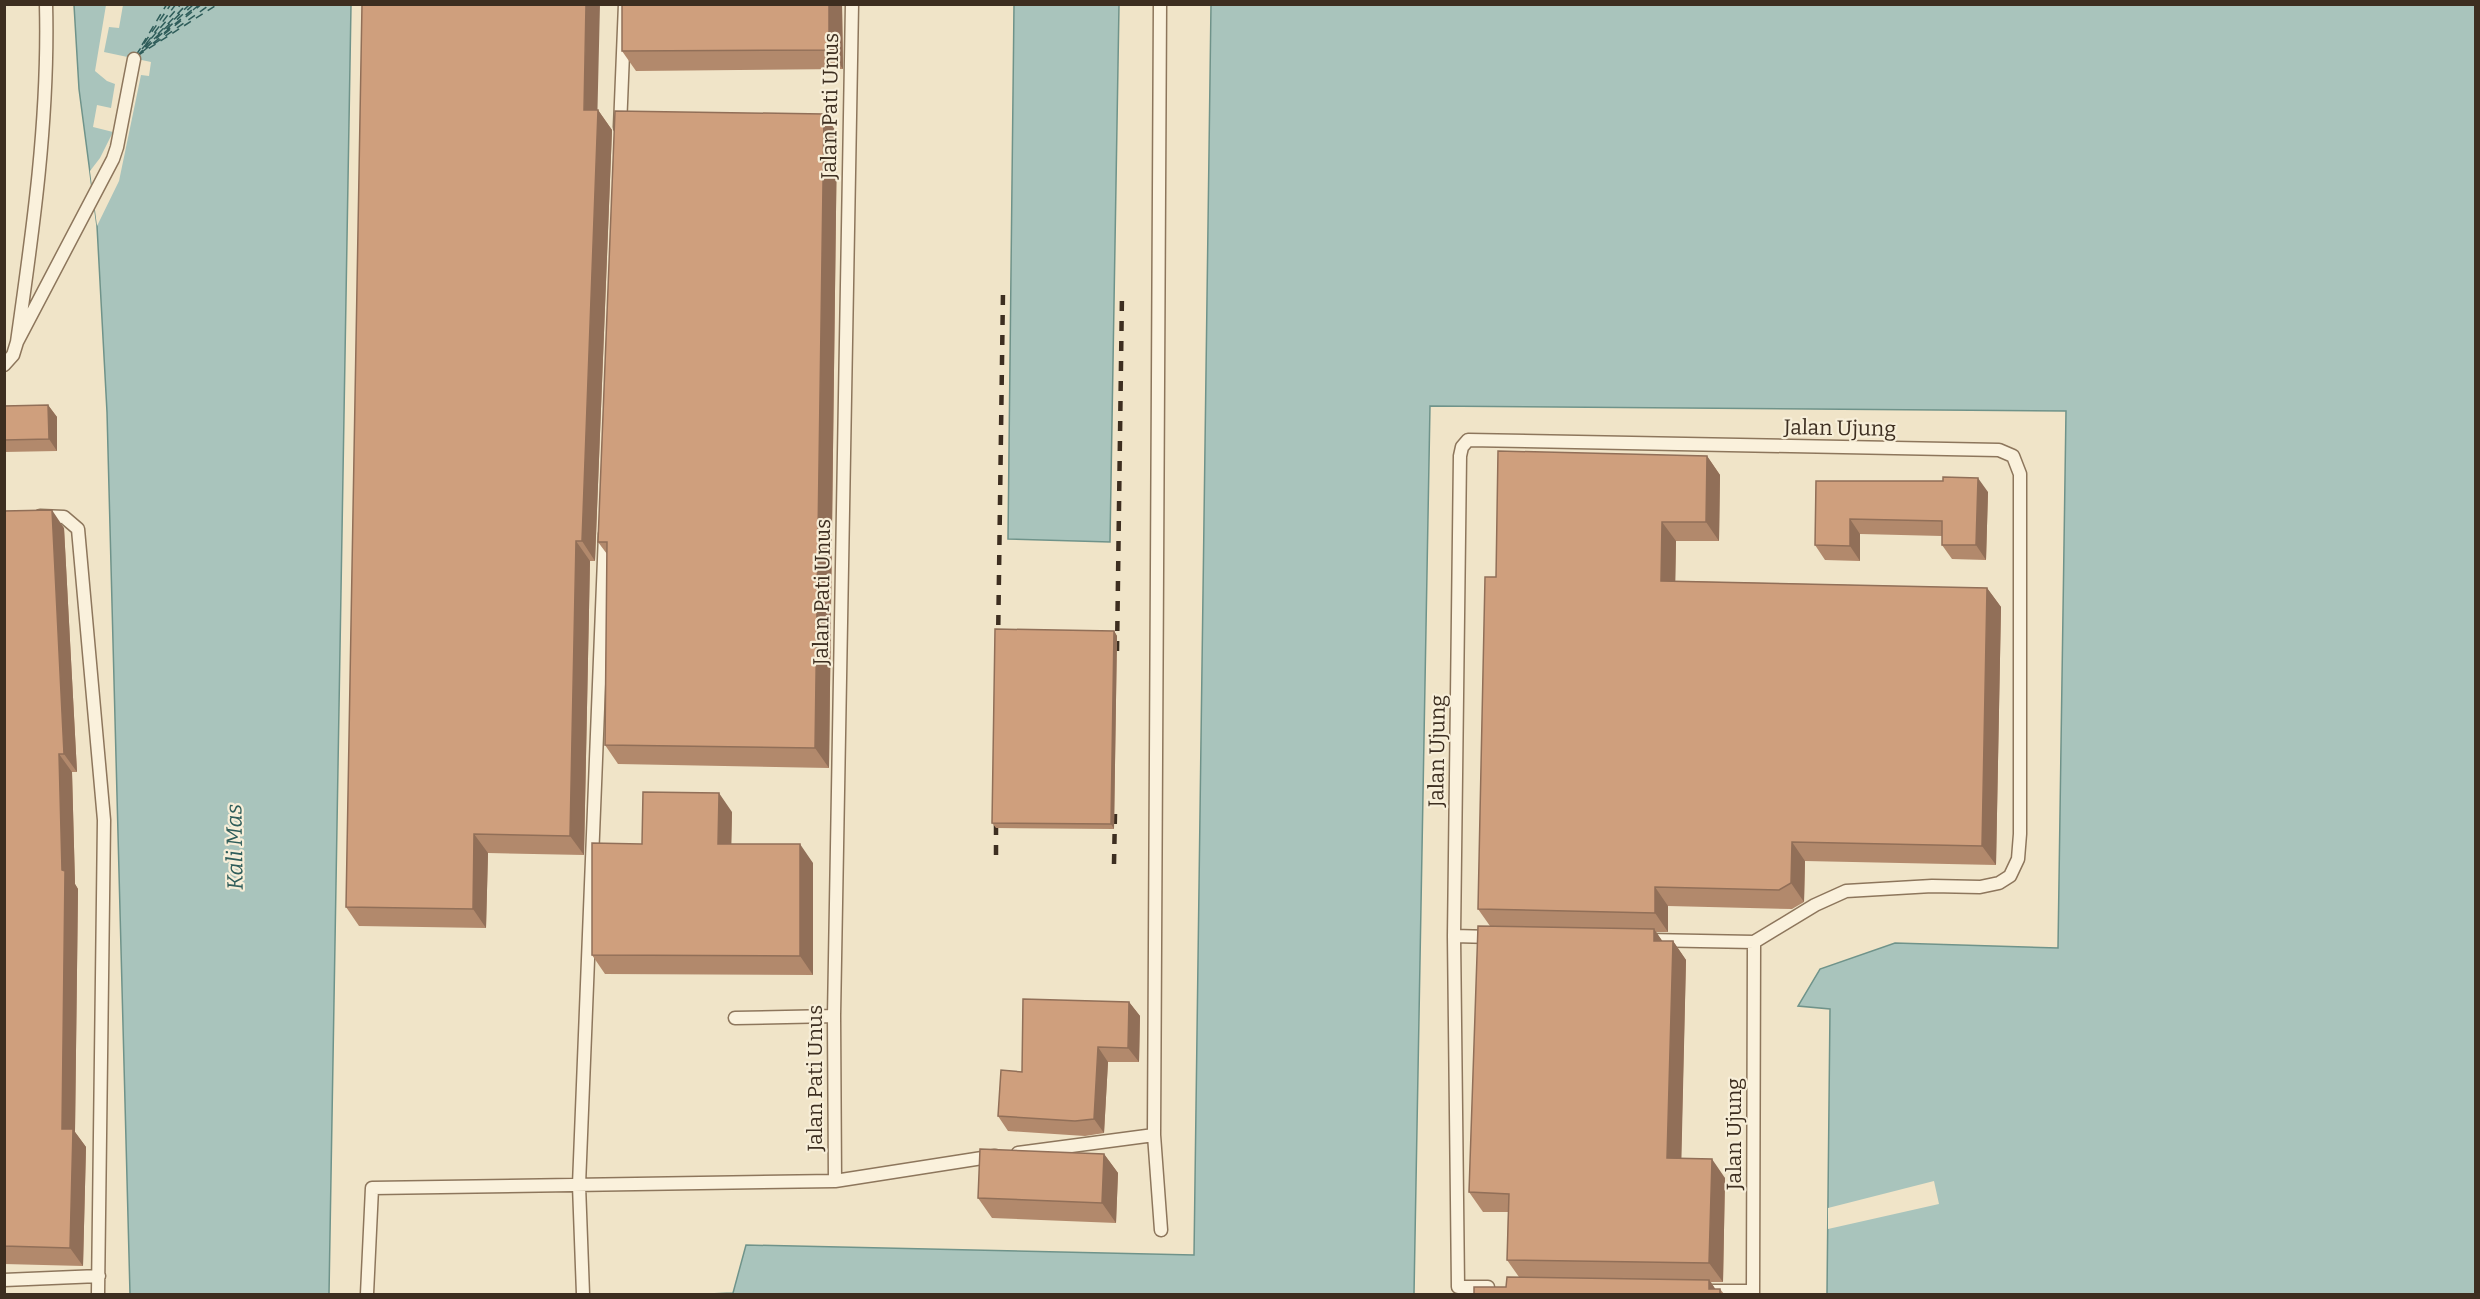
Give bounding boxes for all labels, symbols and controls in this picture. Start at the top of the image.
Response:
street label: Jalan Pati Unus [816,33,844,180]
street label: Jalan Ujung [1783,414,1897,442]
street label: Jalan Pati Unus [808,519,836,666]
street label: Jalan Ujung [1423,694,1451,808]
water label: Kali Mas [220,804,249,890]
street label: Jalan Pati Unus [802,1005,828,1152]
street label: Jalan Ujung [1721,1078,1747,1191]

